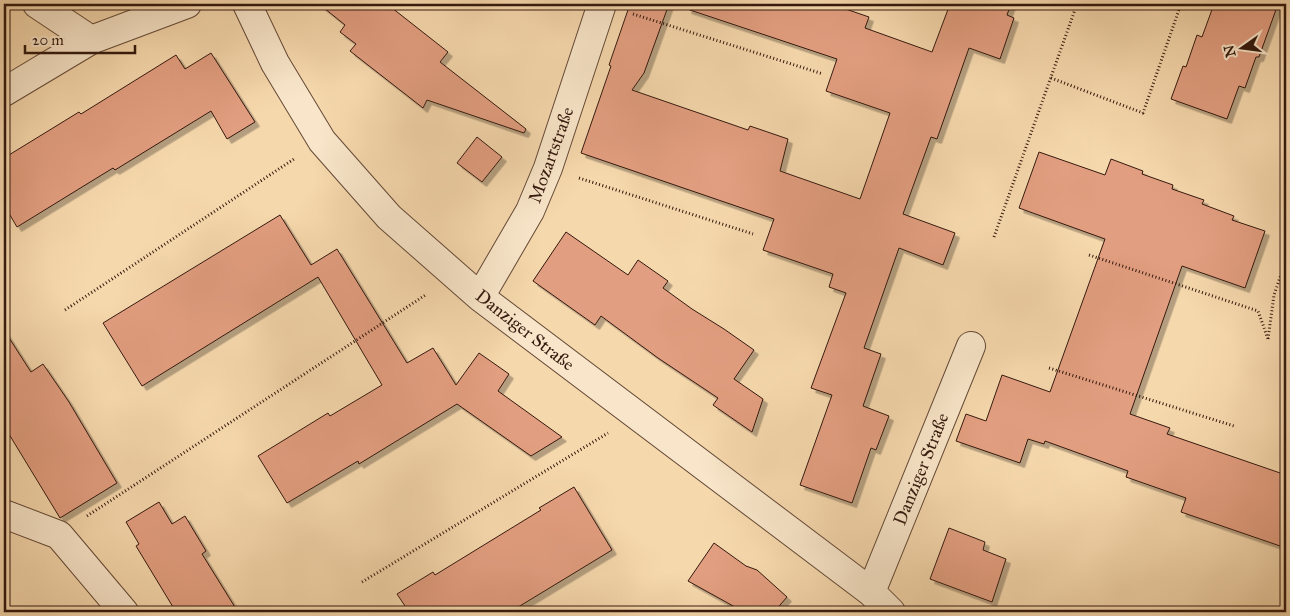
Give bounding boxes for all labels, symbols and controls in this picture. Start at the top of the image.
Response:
scale bar [25,22,135,54]
north arrow [1218,22,1268,72]
text: 20 m [32,31,64,49]
text: N [1220,43,1240,59]
street label: Mozartstraße [523,104,579,206]
street label: Danziger Straße [471,285,579,376]
street label: Danziger Straße [888,410,954,529]

